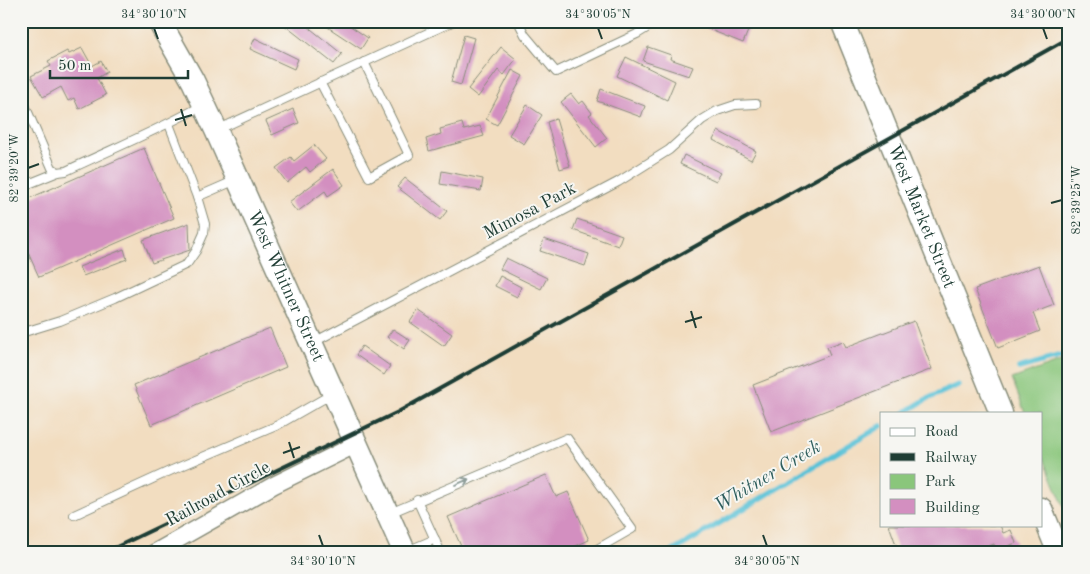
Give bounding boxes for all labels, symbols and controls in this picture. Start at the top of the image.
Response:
text: 34°30'05"N [565,8,631,21]
text: 34°30'10"N [121,9,187,21]
text: 34°30'00"N [1010,9,1076,21]
scale bar [50,48,188,80]
text: 50 m [58,59,92,74]
text: 82°39'20"W [9,133,21,203]
street label: West Market Street [884,142,958,291]
text: 82°39'25"W [1070,165,1083,235]
street label: Mimosa Park [481,179,579,243]
street label: West Whitner Street [244,208,327,364]
legend [880,412,1042,526]
text: Road [925,425,959,440]
water label: Whitner Creek [711,438,825,516]
text: Railway [925,451,978,466]
street label: Railroad Circle [163,458,273,530]
text: Park [925,475,956,490]
one-way arrow [454,476,469,486]
text: Building [925,501,980,516]
text: 34°30'05"N [734,555,800,568]
text: 34°30'10"N [290,556,356,568]

